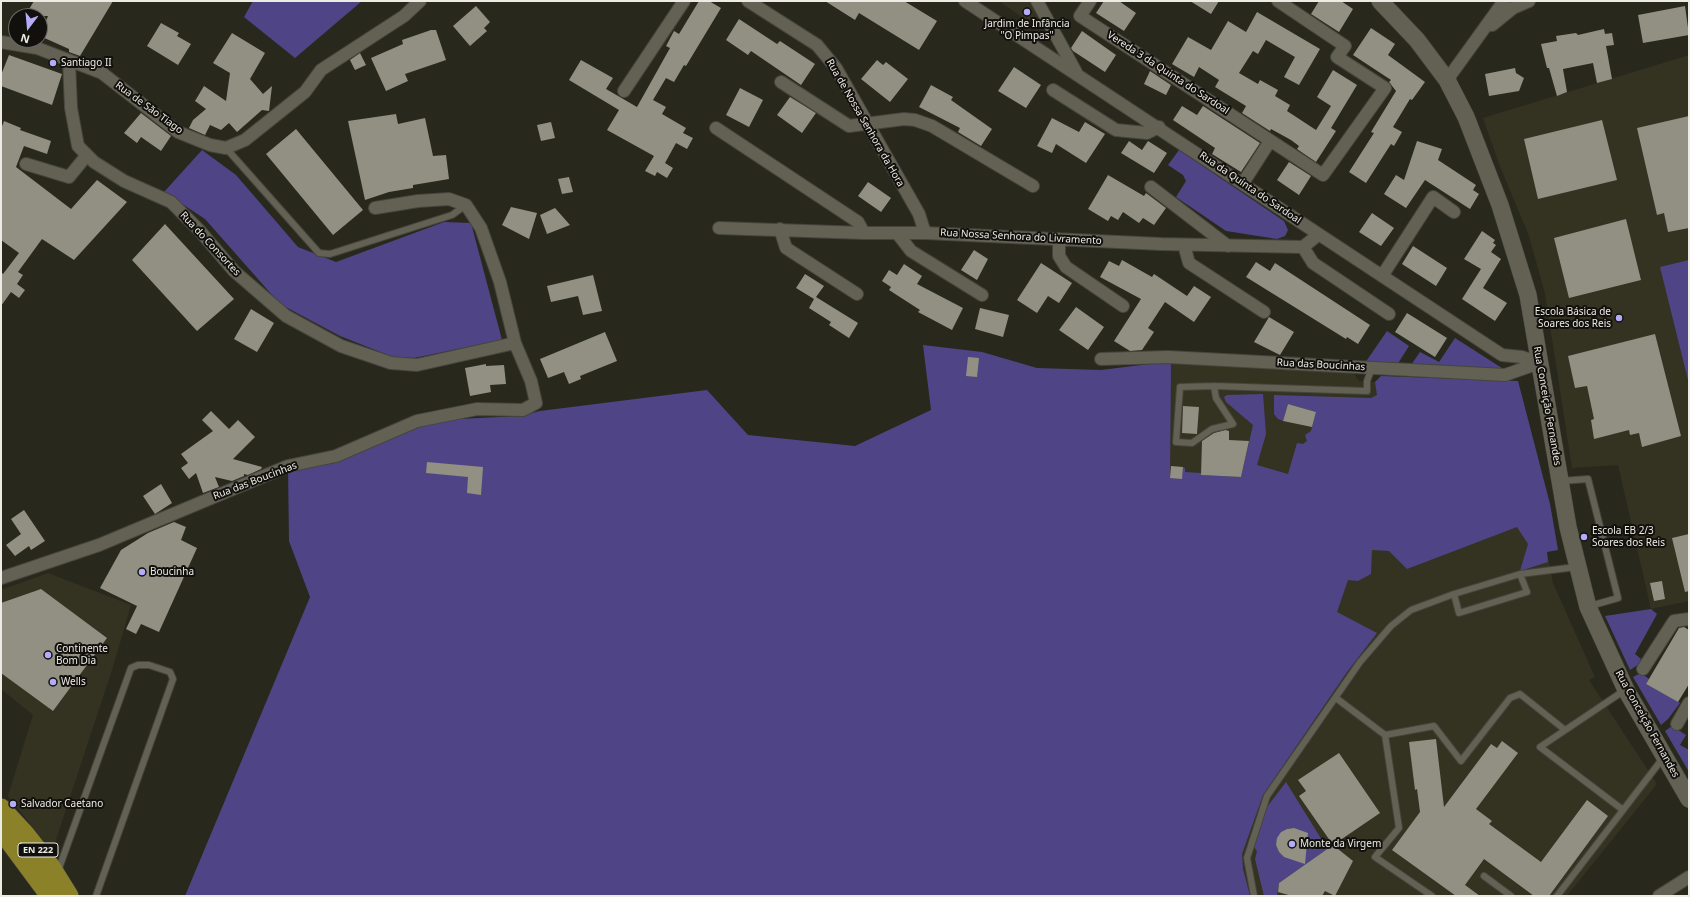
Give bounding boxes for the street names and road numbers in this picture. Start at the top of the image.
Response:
street label: Vereda 3 da Quinta do Sardoal [1105,29,1231,117]
street label: Rua de Nossa Senhora da Hora [823,57,907,189]
street label: Rua de São Tiago [113,79,185,137]
street label: Rua da Quinta do Sardoal [1197,150,1303,226]
street label: Rua do Consortes [177,210,243,278]
street label: Rua Nossa Senhora do Livramento [940,227,1102,247]
street label: Rua Conceição Fernandes [1531,346,1563,466]
street label: Rua das Boucinhas [1276,357,1366,373]
street label: Rua das Boucinhas [211,460,299,502]
street label: Rua Conceição Fernandes [1612,668,1682,780]
road number: EN 222 [18,843,58,857]

